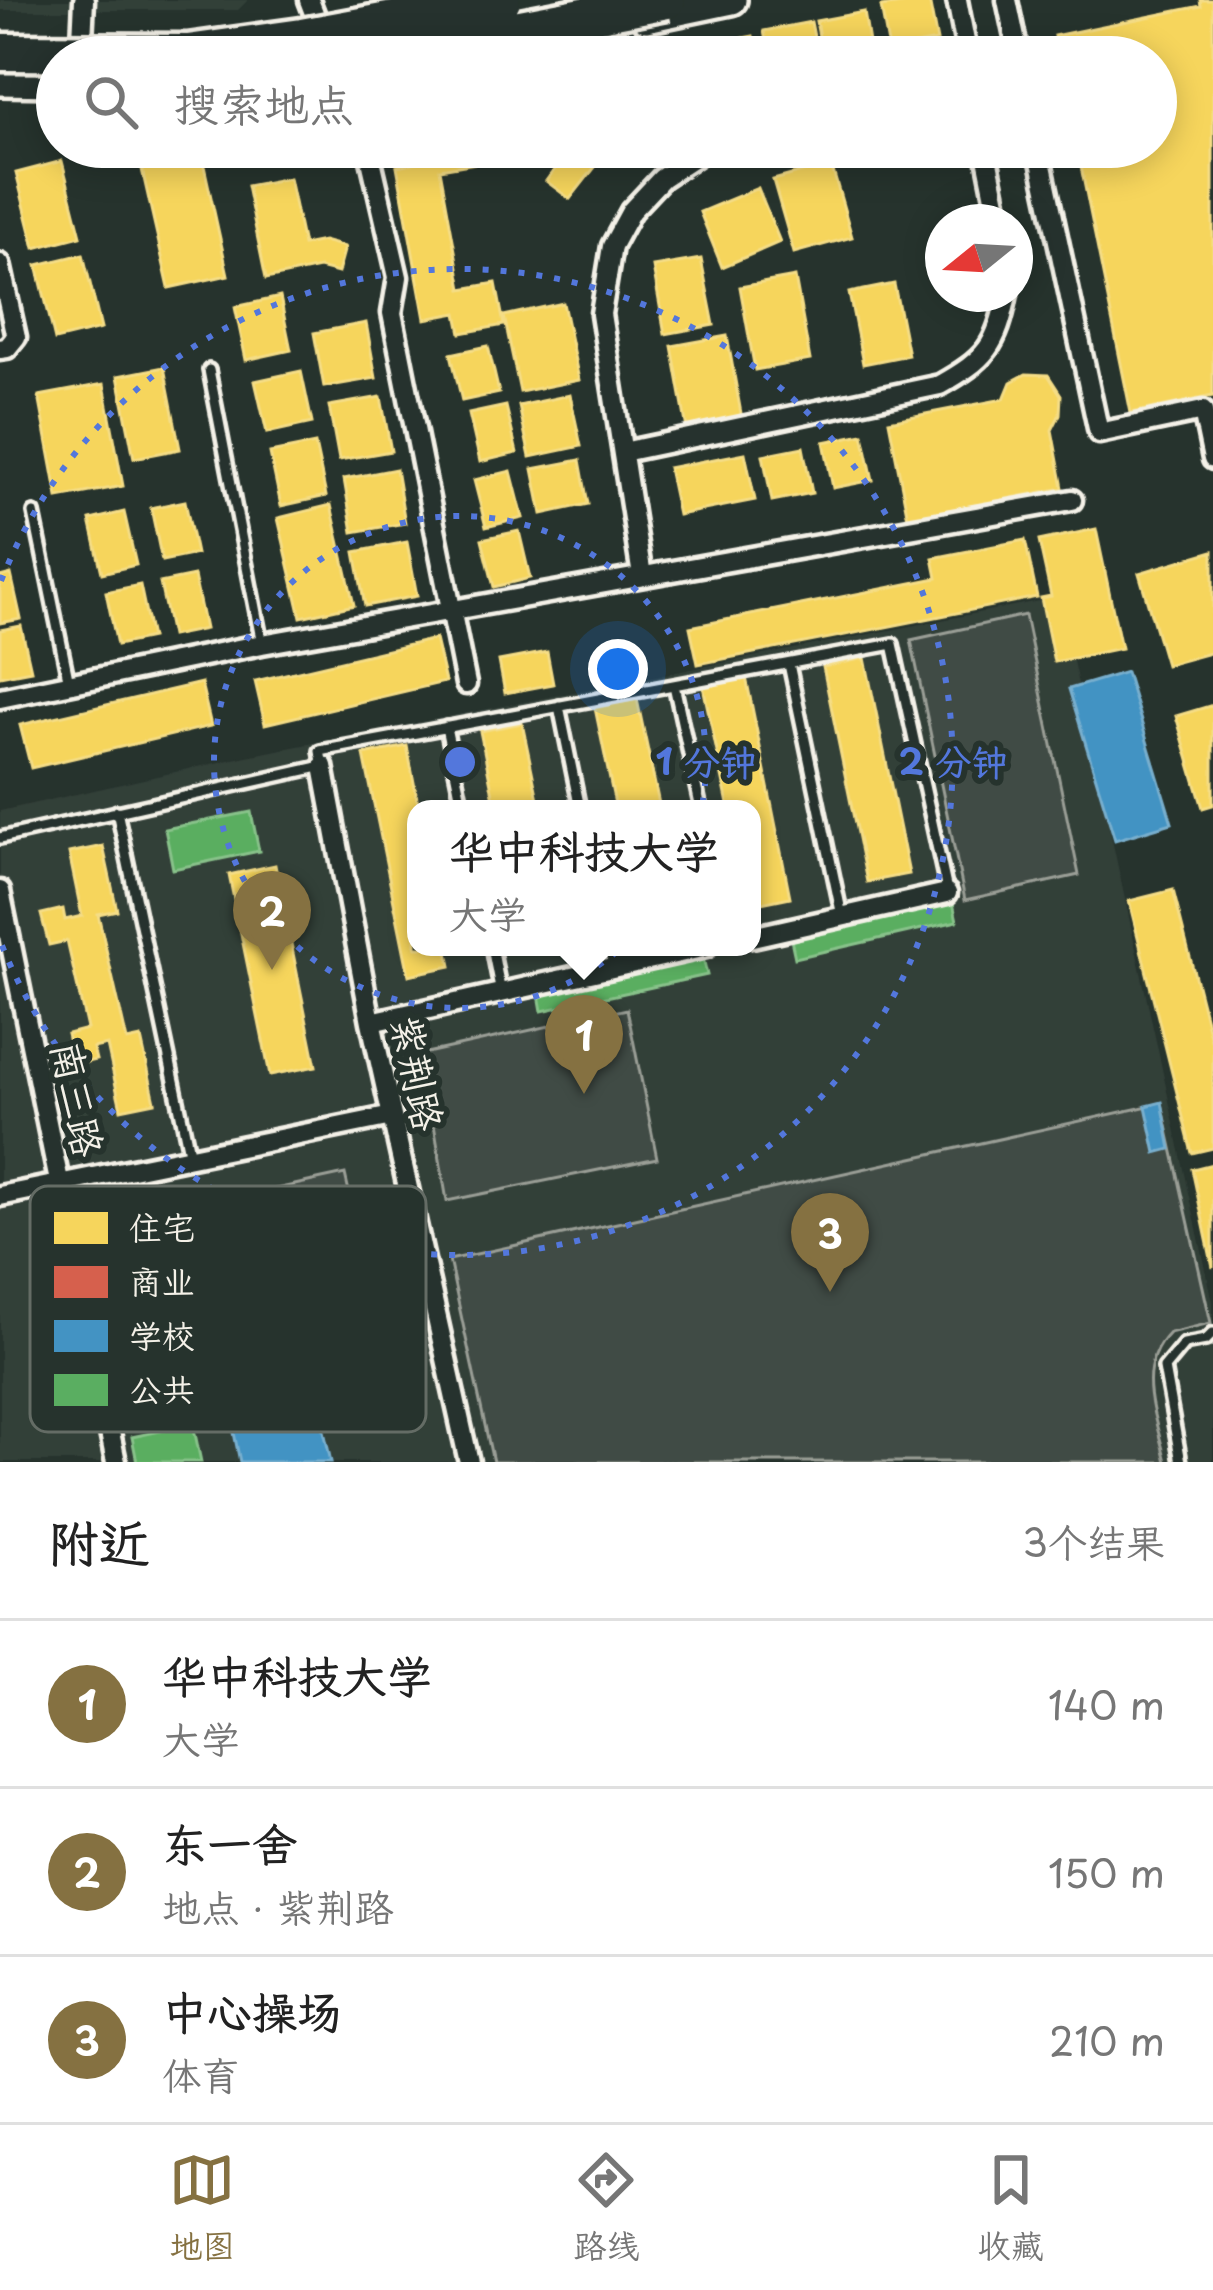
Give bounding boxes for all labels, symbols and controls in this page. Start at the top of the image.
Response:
search box [36,36,1177,168]
text: 搜索地点 [174,68,354,136]
icon: search [78,69,144,135]
north arrow [925,204,1033,312]
your location [588,639,648,699]
text: 1 分钟 [656,733,756,787]
text: 2 分钟 [899,733,1007,787]
centre of rings [439,741,481,783]
popup [407,800,761,956]
text: 华中科技大学 [449,815,719,883]
pin: 2 [233,871,311,970]
text: 大学 [449,883,527,942]
pin: 1 [545,995,623,1094]
street label: 紫荆路 [378,1009,460,1136]
street label: 南三路 [38,1035,120,1162]
legend [30,1186,426,1432]
pin: 3 [791,1193,869,1292]
text: 住宅 [129,1201,195,1251]
text: 商业 [129,1255,195,1305]
text: 学校 [129,1309,195,1359]
text: 公共 [129,1363,195,1413]
text: 附近 [48,1502,150,1579]
text: 3个结果 [1022,1511,1165,1570]
text: 华中科技大学 [162,1640,432,1708]
text: 1 [78,1674,96,1733]
text: 140 m [1048,1674,1165,1733]
text: 大学 [162,1708,240,1767]
text: 东一舍 [162,1808,297,1876]
text: 2 [73,1842,101,1901]
text: 150 m [1048,1842,1165,1901]
text: 地点 · 紫荆路 [162,1876,394,1935]
text: 中心操场 [162,1976,342,2044]
text: 3 [74,2010,100,2069]
text: 210 m [1049,2010,1165,2069]
text: 体育 [162,2044,240,2103]
tab: 地图 [169,2147,235,2269]
tab: 路线 [573,2147,639,2269]
tab: 收藏 [978,2147,1044,2269]

